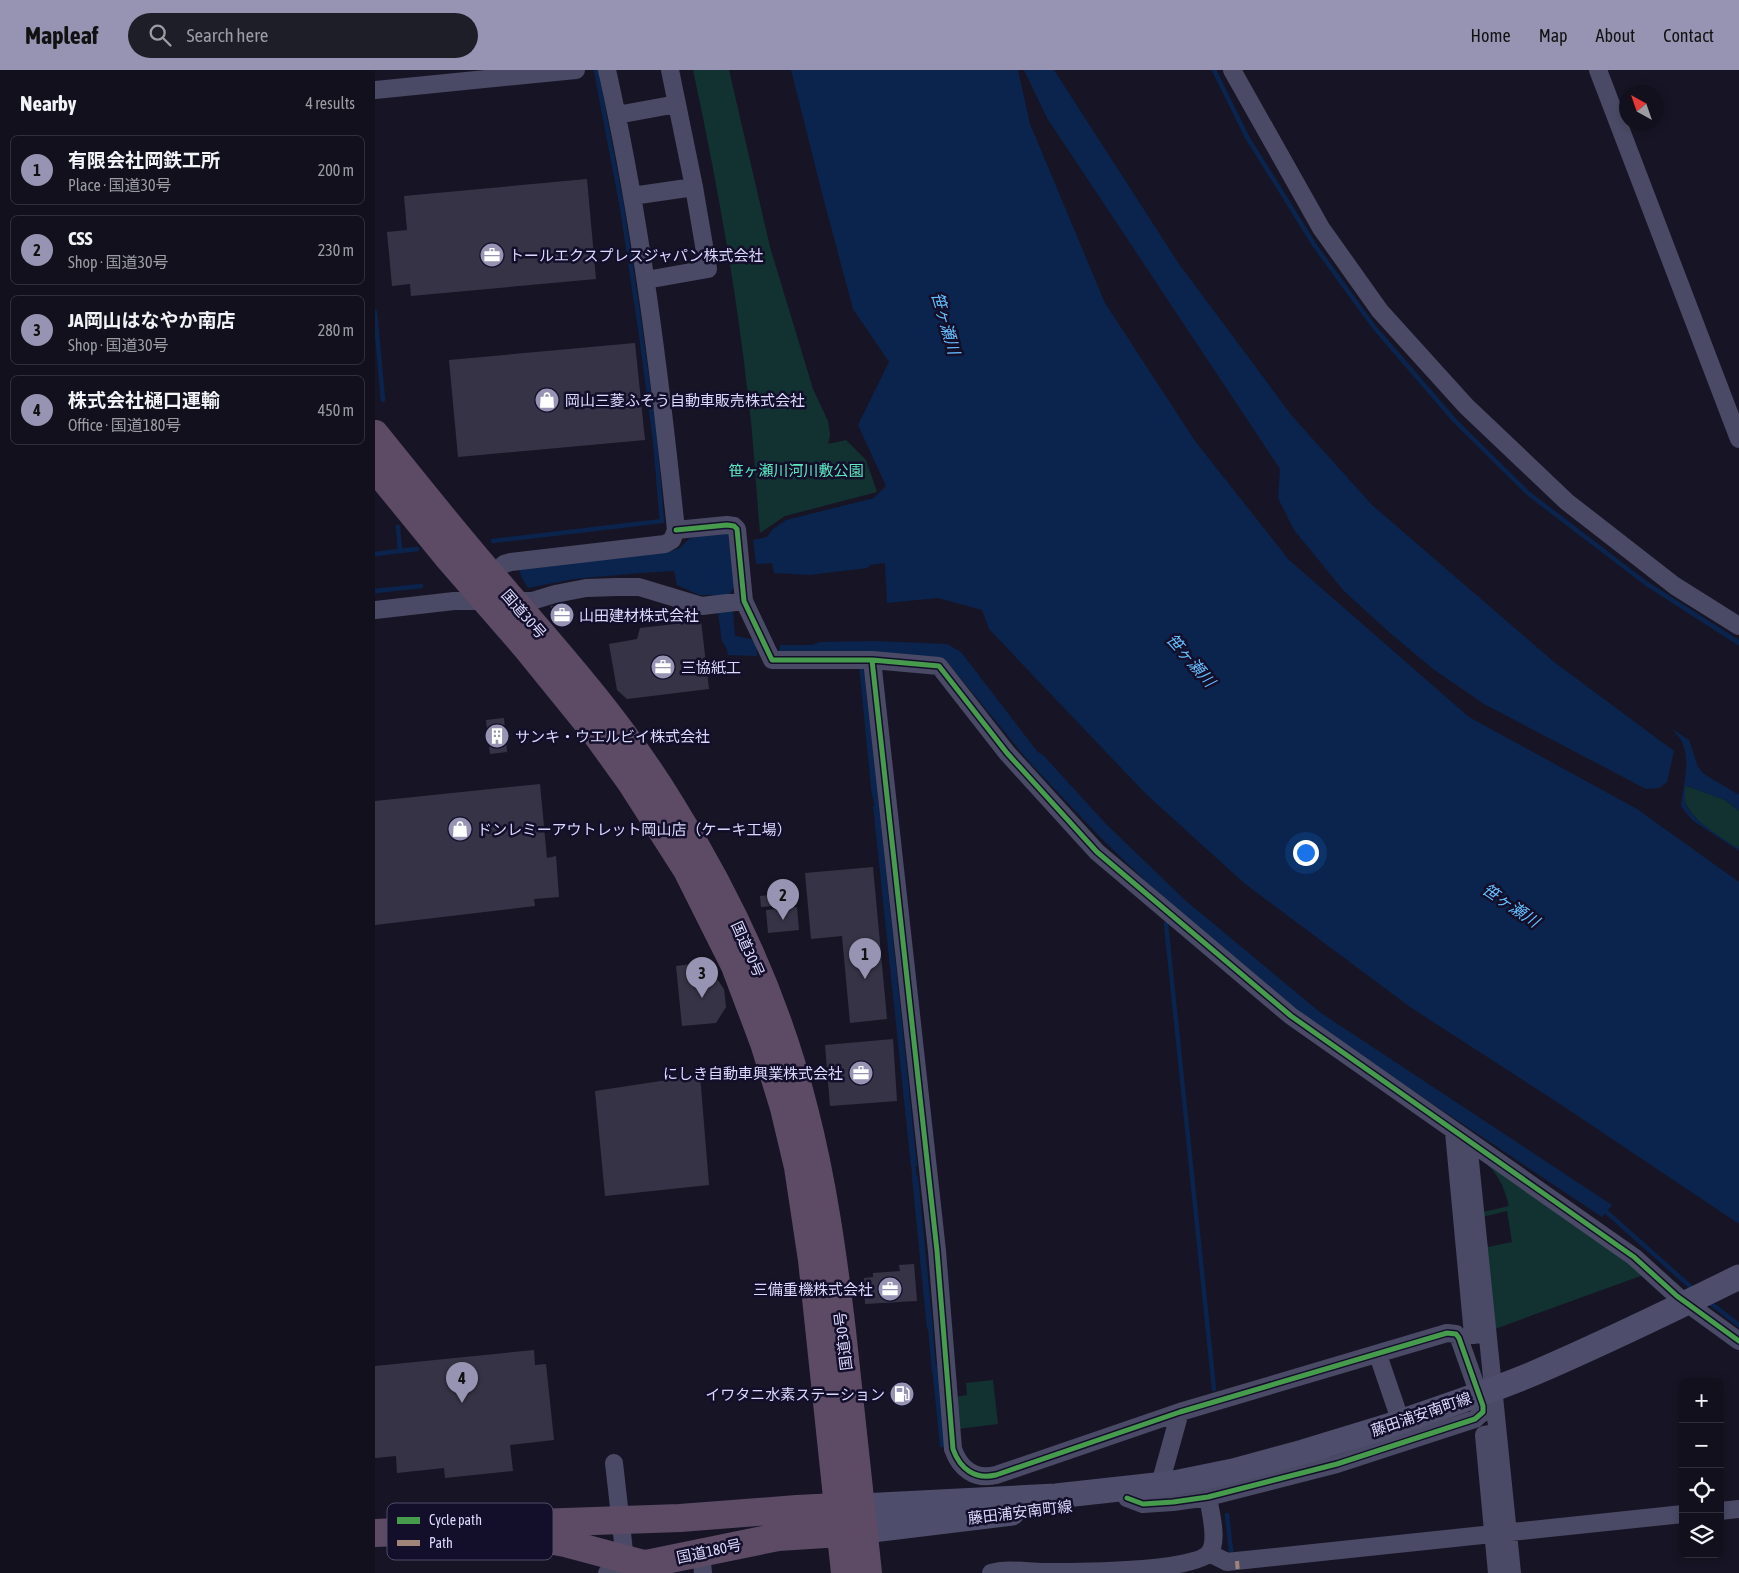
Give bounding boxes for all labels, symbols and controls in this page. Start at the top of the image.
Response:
search box [128,13,478,58]
icon: search [146,21,174,49]
text: Mapleaf [25,22,98,49]
text: Search here [186,24,268,46]
text: Home [1471,25,1511,46]
text: Map [1539,25,1568,46]
text: About [1596,25,1635,46]
text: Contact [1663,25,1714,46]
north arrow [1619,85,1664,130]
text: Nearby [20,91,76,115]
text: 4 results [305,94,355,112]
text: 有限会社岡鉄工所 [68,149,220,171]
text: 1 [33,161,41,179]
text: 200 m [318,161,354,179]
text: Place · 国道30号 [68,176,172,194]
text: CSS [68,227,93,249]
text: 2 [33,241,41,259]
text: 230 m [318,241,354,259]
office icon: トールエクスプレスジャパン株式会社 [479,242,505,268]
place label: トールエクスプレスジャパン株式会社 [509,247,764,264]
text: Shop · 国道30号 [68,253,168,271]
water label: 笹ヶ瀬川 [929,290,964,358]
text: JA岡山はなやか南店 [68,309,235,331]
text: 3 [33,321,41,339]
text: 280 m [318,321,354,339]
text: Shop · 国道30号 [68,336,168,354]
shop icon: 岡山三菱ふそう自動車販売株式会社 [534,387,560,413]
text: 株式会社樋口運輸 [68,389,220,411]
place label: 岡山三菱ふそう自動車販売株式会社 [565,392,805,409]
text: 4 [33,401,41,419]
text: 450 m [318,401,354,419]
text: Office · 国道180号 [68,416,181,434]
park label: 笹ヶ瀬川河川敷公園 [728,462,864,479]
street label: 国道30号 [498,586,550,642]
office icon: 山田建材株式会社 [549,602,575,628]
place label: 山田建材株式会社 [579,607,699,624]
water label: 笹ヶ瀬川 [1163,630,1220,692]
office icon: 三協紙工 [650,654,676,680]
place label: 三協紙工 [681,659,741,676]
building icon: サンキ・ウエルビイ株式会社 [484,723,510,749]
place label: サンキ・ウエルビイ株式会社 [515,728,710,745]
shop icon: ドンレミーアウトレット岡山店（ケーキ工場） [447,816,473,842]
place label: ドンレミーアウトレット岡山店（ケーキ工場） [477,821,791,838]
your location [1293,840,1319,866]
pin: 2 [767,879,799,920]
water label: 笹ヶ瀬川 [1479,880,1544,931]
street label: 国道30号 [728,919,768,979]
pin: 1 [849,938,881,979]
pin: 3 [686,957,718,998]
office icon: にしき自動車興業株式会社 [848,1060,874,1086]
place label: にしき自動車興業株式会社 [663,1065,843,1082]
office icon: 三備重機株式会社 [877,1276,903,1302]
place label: 三備重機株式会社 [753,1281,873,1298]
street label: 国道30号 [831,1311,855,1371]
pin: 4 [446,1362,478,1403]
map controls [1679,1378,1724,1558]
button: + [1679,1378,1724,1423]
fuel station icon: イワタニ水素ステーション [889,1381,915,1407]
place label: イワタニ水素ステーション [705,1386,885,1403]
street label: 藤田浦安南町線 [1369,1389,1473,1439]
button: − [1679,1423,1724,1468]
button: locate [1679,1468,1724,1513]
street label: 藤田浦安南町線 [967,1497,1073,1527]
legend [387,1503,553,1560]
text: Cycle path [429,1512,482,1528]
button: layers [1679,1513,1724,1558]
text: Path [429,1535,453,1551]
street label: 国道180号 [675,1536,743,1566]

